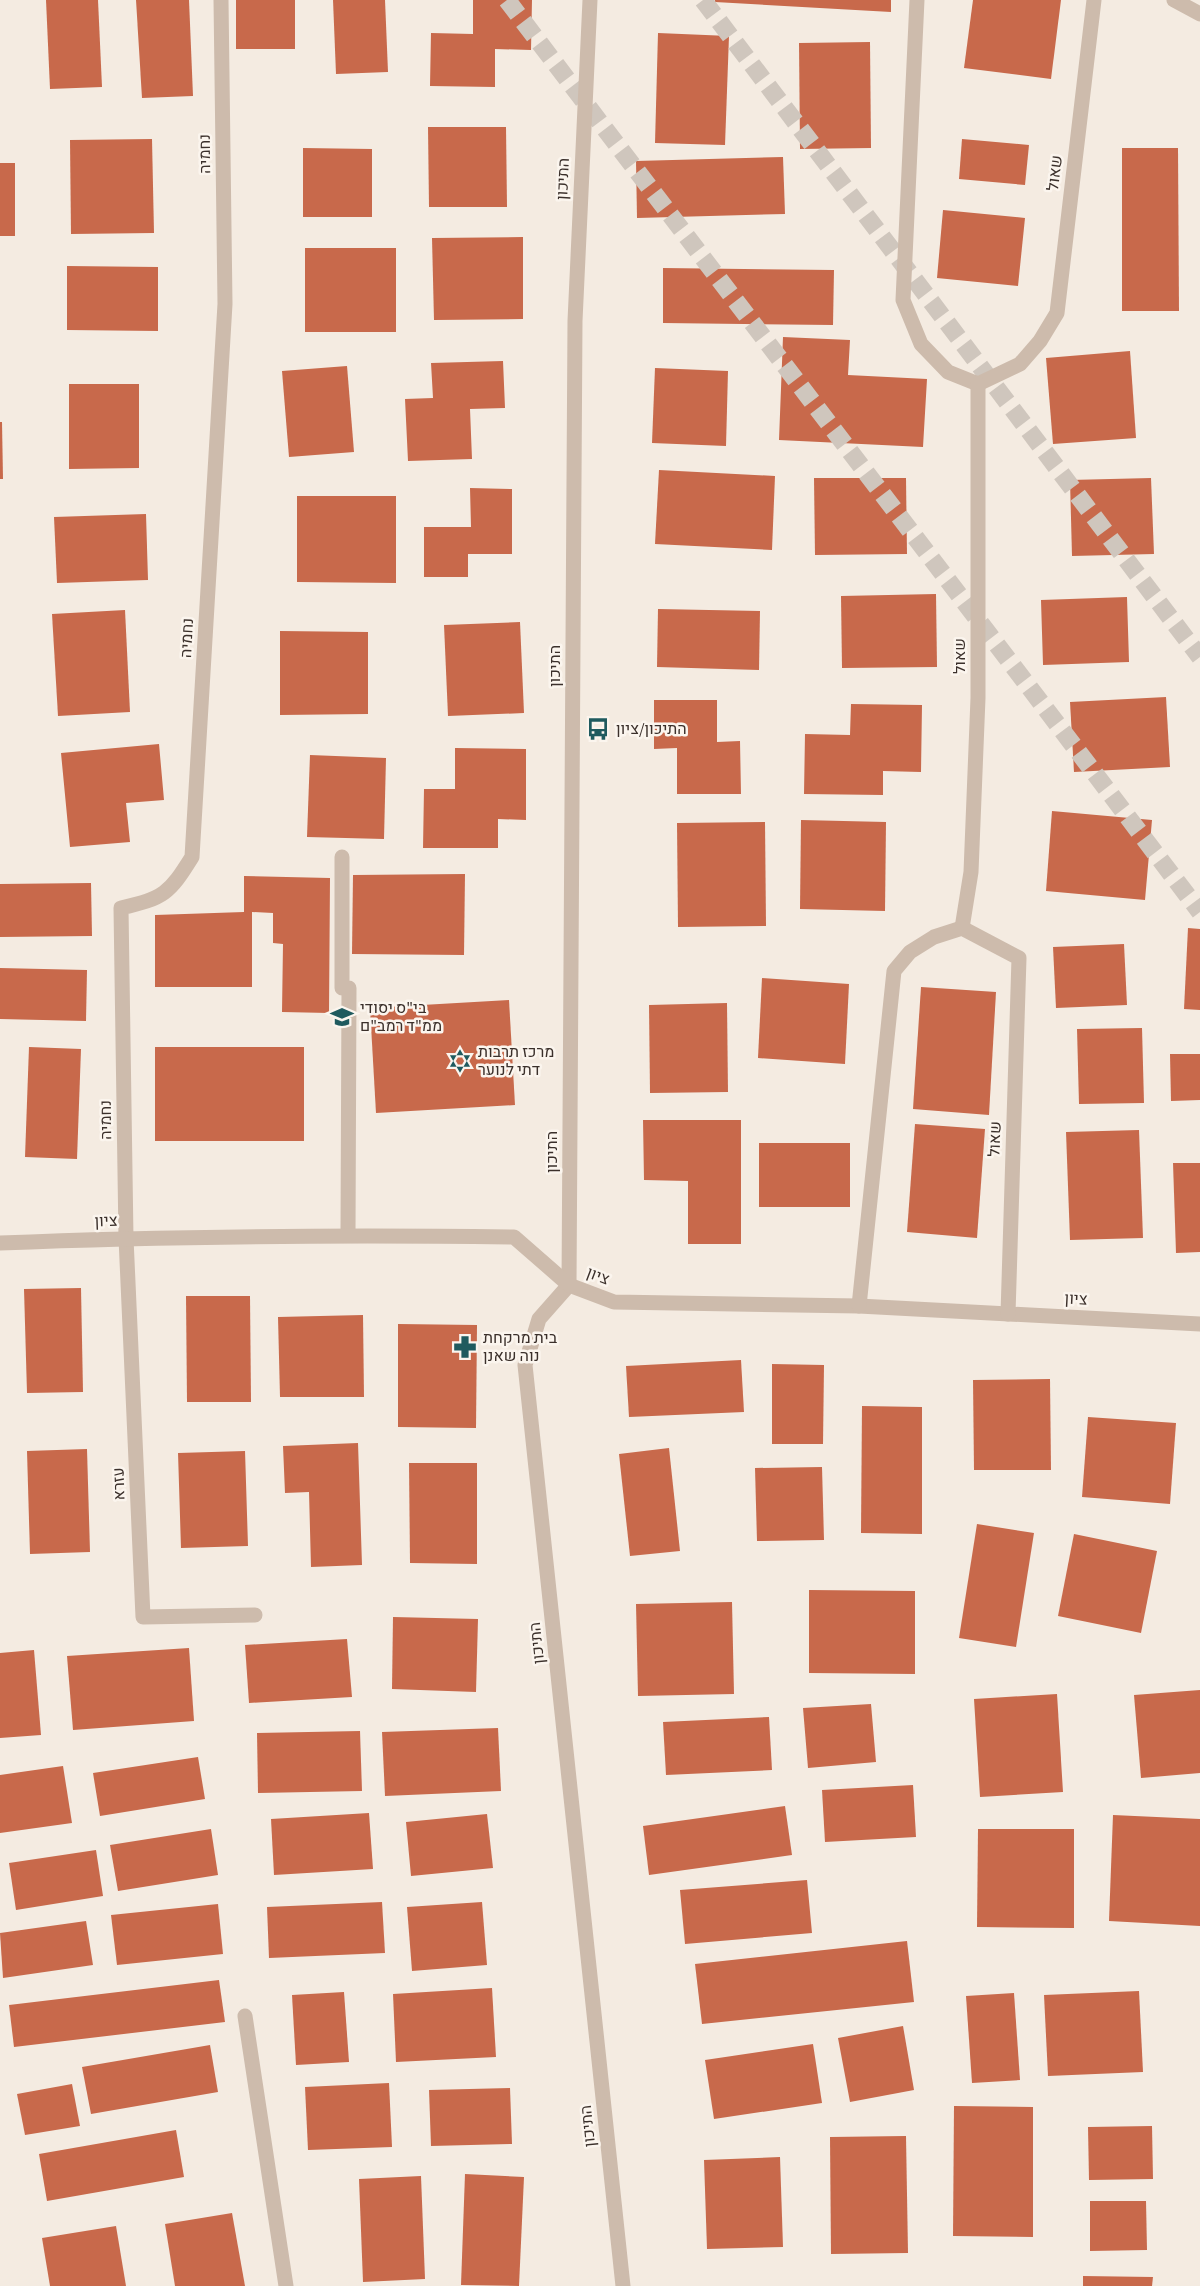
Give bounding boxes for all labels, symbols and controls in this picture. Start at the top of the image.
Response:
street label: נחמיה [194,134,216,174]
street label: שאול [1042,154,1068,192]
street label: התיכון [551,157,575,201]
street label: נחמיה [175,618,199,658]
street label: שאול [949,638,971,674]
street label: התיכון [544,645,566,687]
bus stop icon: התיכון/ציון [585,716,611,742]
place label: התיכון/ציון [616,718,687,740]
place label: בי"ס יסודי ממ"ד רמב"ם [360,997,442,1037]
school or university icon: בי"ס יסודי ממ"ד רמב"ם [329,1004,355,1030]
place label: מרכז תרבות דתי לנוער [478,1041,554,1081]
synagogue icon: מרכז תרבות דתי לנוער [447,1048,473,1074]
street label: נחמיה [95,1100,117,1140]
street label: שאול [983,1121,1007,1157]
street label: התיכון [541,1131,563,1173]
street label: ציון [94,1210,118,1232]
street label: ציון [583,1262,613,1290]
street label: ציון [1064,1287,1088,1311]
place label: בית מרקחת נוה שאנן [483,1327,558,1367]
pharmacy icon: בית מרקחת נוה שאנן [452,1334,478,1360]
street label: עזרא [107,1467,131,1501]
street label: התיכון [524,1621,550,1665]
street label: התיכון [575,2104,601,2148]

